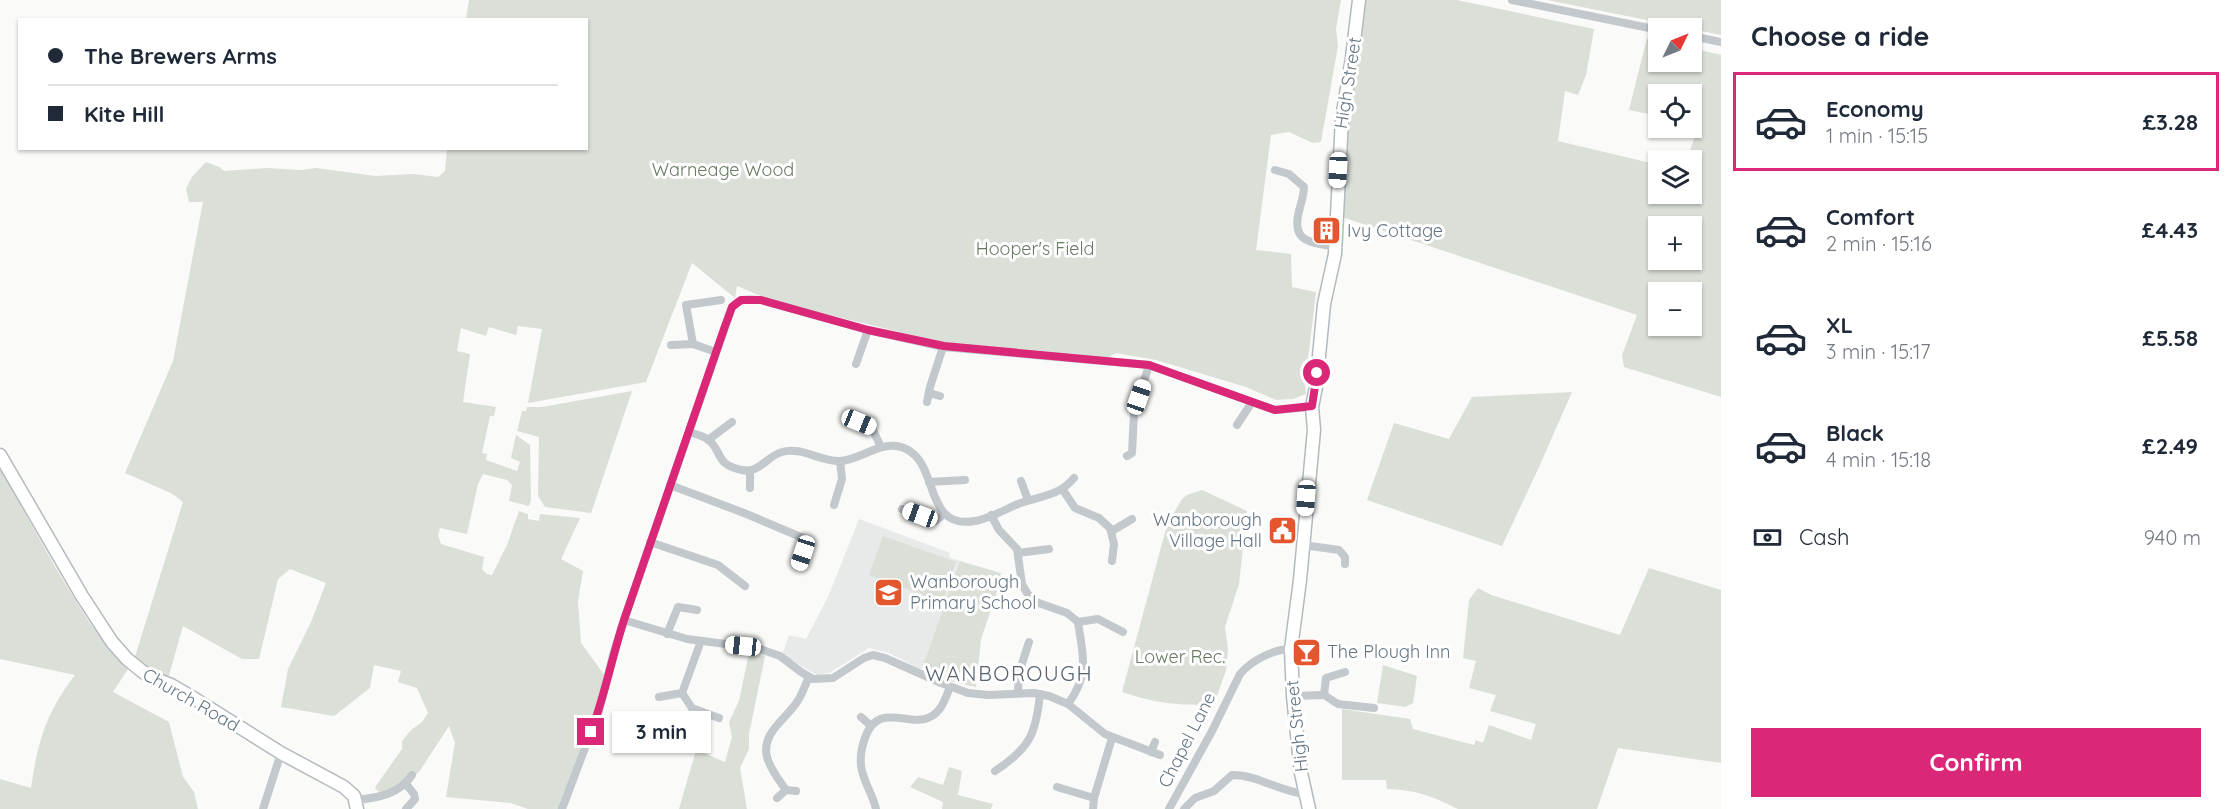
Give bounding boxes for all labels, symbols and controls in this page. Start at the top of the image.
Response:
north arrow [1648,18,1702,72]
map controls [1648,18,1702,336]
text: Choose a ride [1751,19,1929,53]
street label: High Street [1329,35,1366,130]
text: The Brewers Arms [84,42,277,70]
button: locate [1648,84,1702,138]
icon: car [1754,95,1808,149]
text: Economy [1826,95,1924,123]
text: Kite Hill [84,100,165,128]
text: £3.28 [2142,108,2198,136]
text: 1 min · 15:15 [1826,123,1928,148]
button: layers [1648,150,1702,204]
car [1328,152,1348,188]
park label: Warneage Wood [652,158,794,181]
icon: car [1754,203,1808,257]
text: Comfort [1826,203,1915,231]
building icon: Ivy Cottage [1310,215,1342,247]
button: + [1648,216,1702,270]
text: £4.43 [2142,216,2198,244]
place label: Ivy Cottage [1347,219,1443,242]
text: 2 min · 15:16 [1826,231,1932,256]
park label: Hooper's Field [976,237,1094,260]
button: − [1648,282,1702,336]
icon: car [1754,311,1808,365]
text: XL [1826,311,1853,339]
text: £5.58 [2142,324,2198,352]
text: 3 min · 15:17 [1826,339,1931,364]
route start [1303,359,1330,386]
car [1125,377,1153,417]
car [839,407,879,437]
icon: car [1754,419,1808,473]
text: Black [1826,419,1884,447]
text: £2.49 [2142,432,2198,460]
text: 4 min · 15:18 [1826,447,1931,472]
car [1296,479,1316,517]
car [900,500,940,530]
place label: Wanborough Village Hall [1153,508,1262,552]
public building icon: Wanborough Village Hall [1267,514,1299,546]
icon: cash [1751,521,1784,554]
text: Cash [1799,523,1850,551]
text: 940 m [2144,525,2201,550]
car [789,533,817,573]
place label: Wanborough Primary School [910,570,1036,614]
school or university icon: Wanborough Primary School [873,576,905,608]
car [724,635,762,657]
bar icon: The Plough Inn [1290,636,1322,668]
place label: The Plough Inn [1327,640,1450,663]
park label: Lower Rec. [1135,645,1225,668]
district label: WANBOROUGH [925,660,1093,686]
street label: Church Road [139,663,244,736]
street label: High Street [1280,679,1313,773]
street label: Chapel Lane [1153,688,1220,791]
callout: 3 min [612,711,711,753]
route end [577,718,604,745]
text: 3 min [636,719,687,744]
button: Confirm [1751,728,2201,797]

